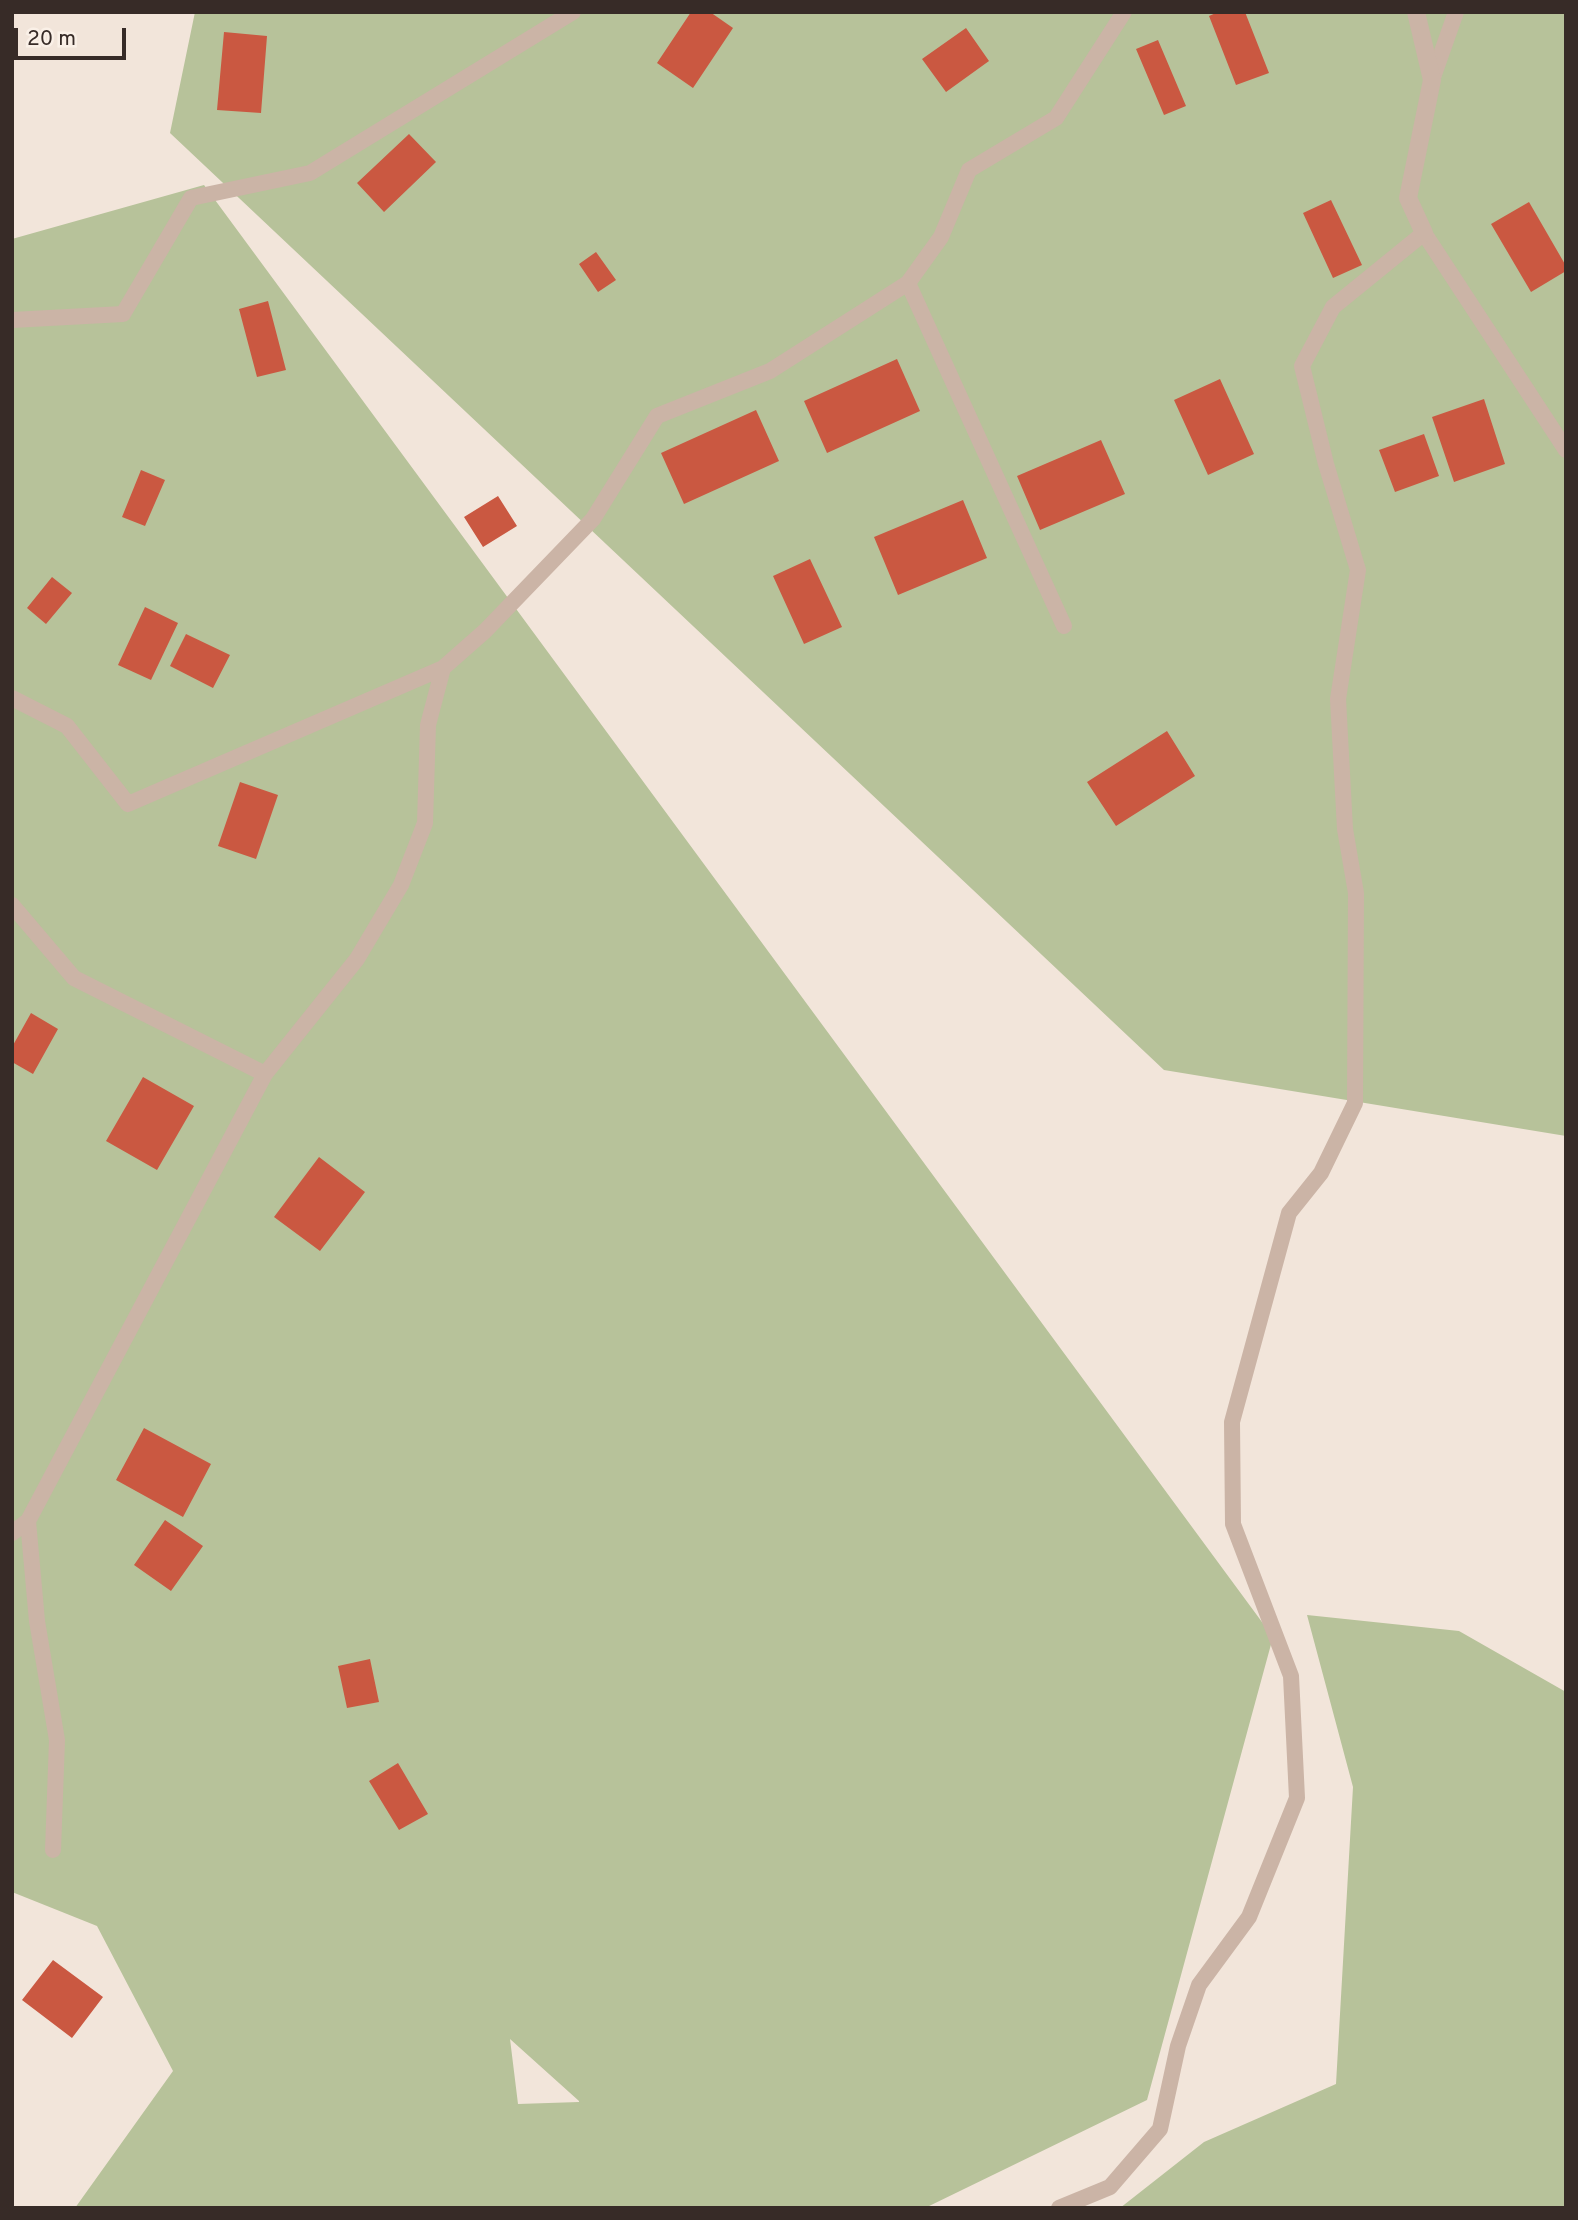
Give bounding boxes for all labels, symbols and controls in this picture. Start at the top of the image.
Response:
scale bar [18,14,130,58]
text: 20 m [27,26,76,53]

